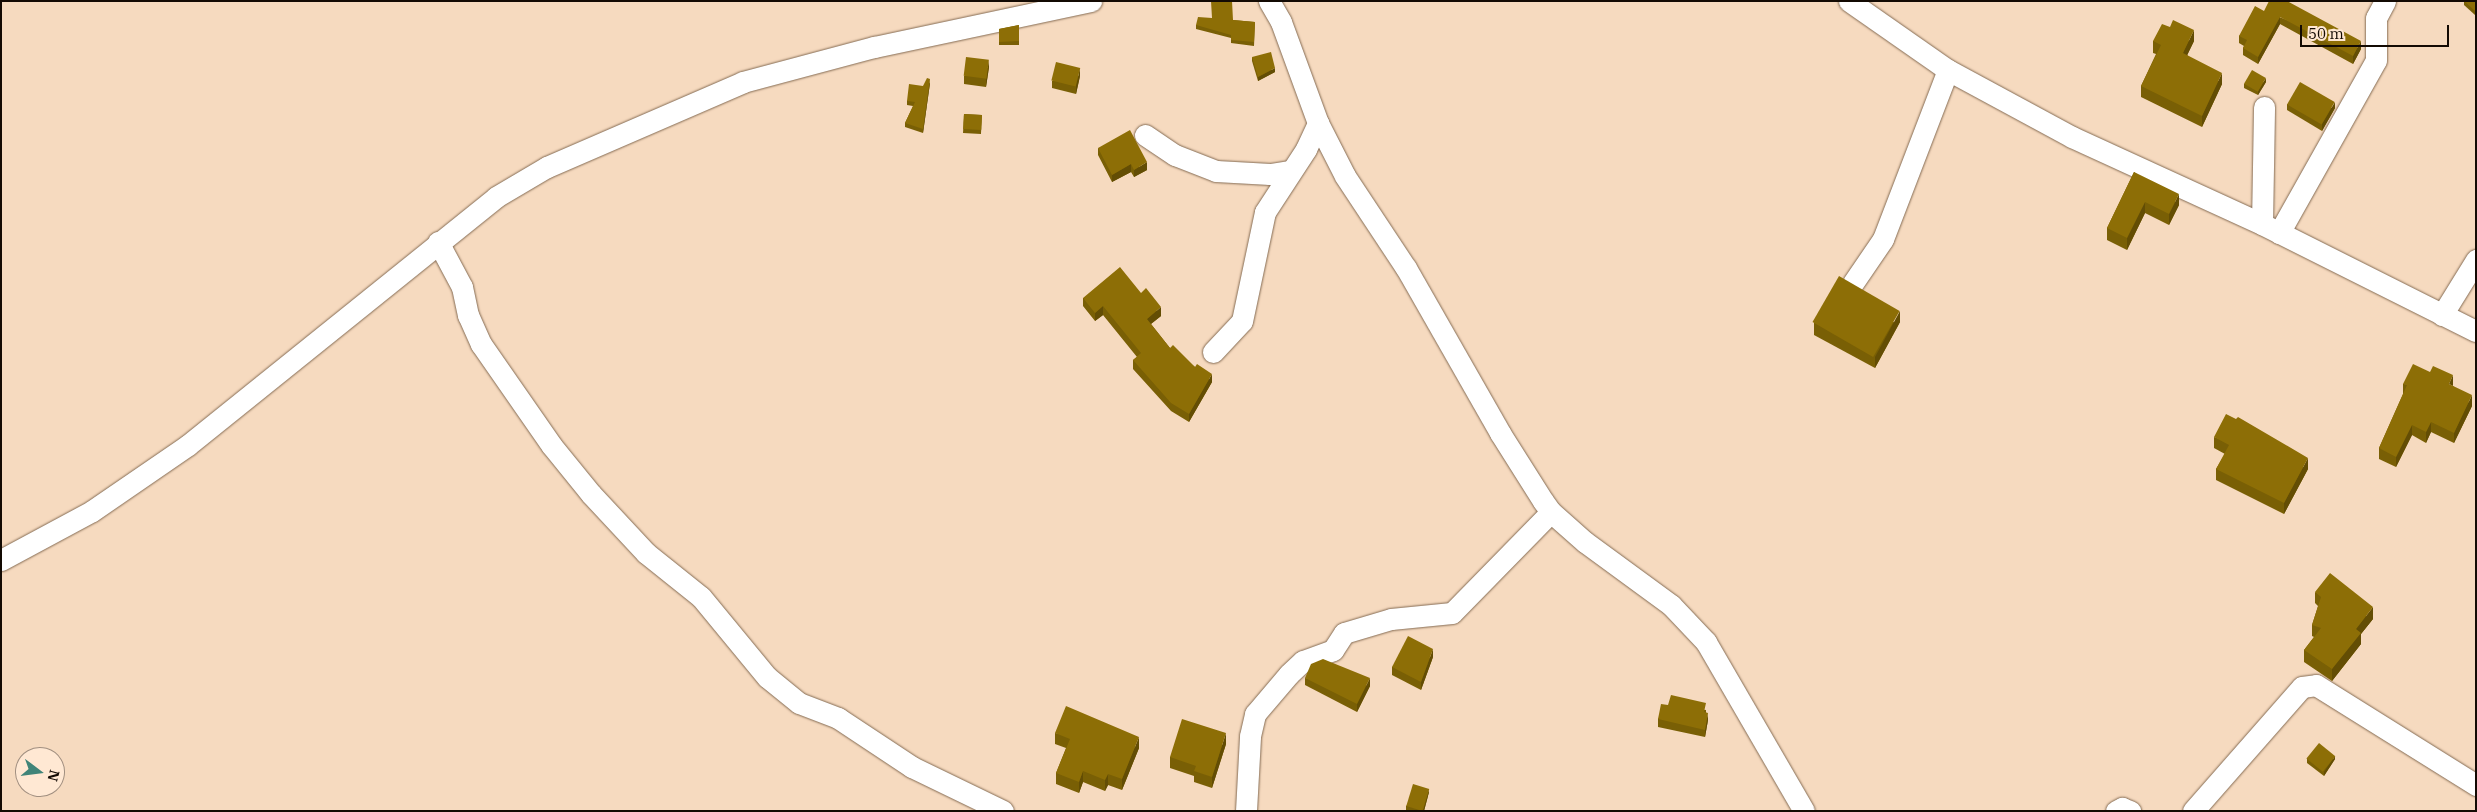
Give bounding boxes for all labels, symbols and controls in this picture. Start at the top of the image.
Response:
scale bar [2302,15,2451,47]
text: 50 m [2308,24,2344,43]
north arrow [15,747,65,797]
text: N [43,768,64,783]

